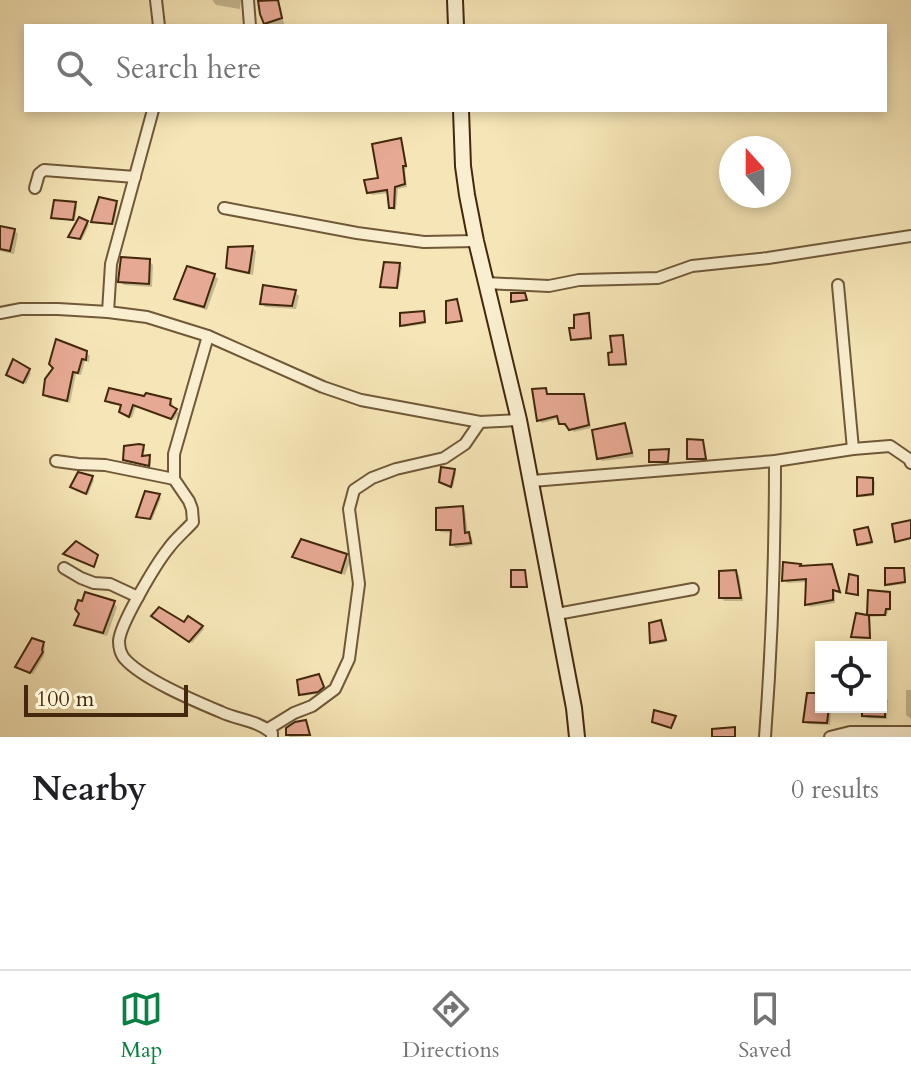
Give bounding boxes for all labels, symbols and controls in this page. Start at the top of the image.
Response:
search box [24,24,887,112]
icon: search [52,46,96,90]
text: Search here [116,48,261,89]
north arrow [719,136,791,208]
map controls [815,641,887,713]
button: locate [815,641,887,713]
scale bar [24,681,188,717]
text: 100 m [36,684,94,714]
text: Nearby [32,766,147,812]
text: 0 results [791,772,879,807]
tab: Map [119,987,163,1065]
tab: Directions [402,987,499,1065]
tab: Saved [738,987,792,1065]

